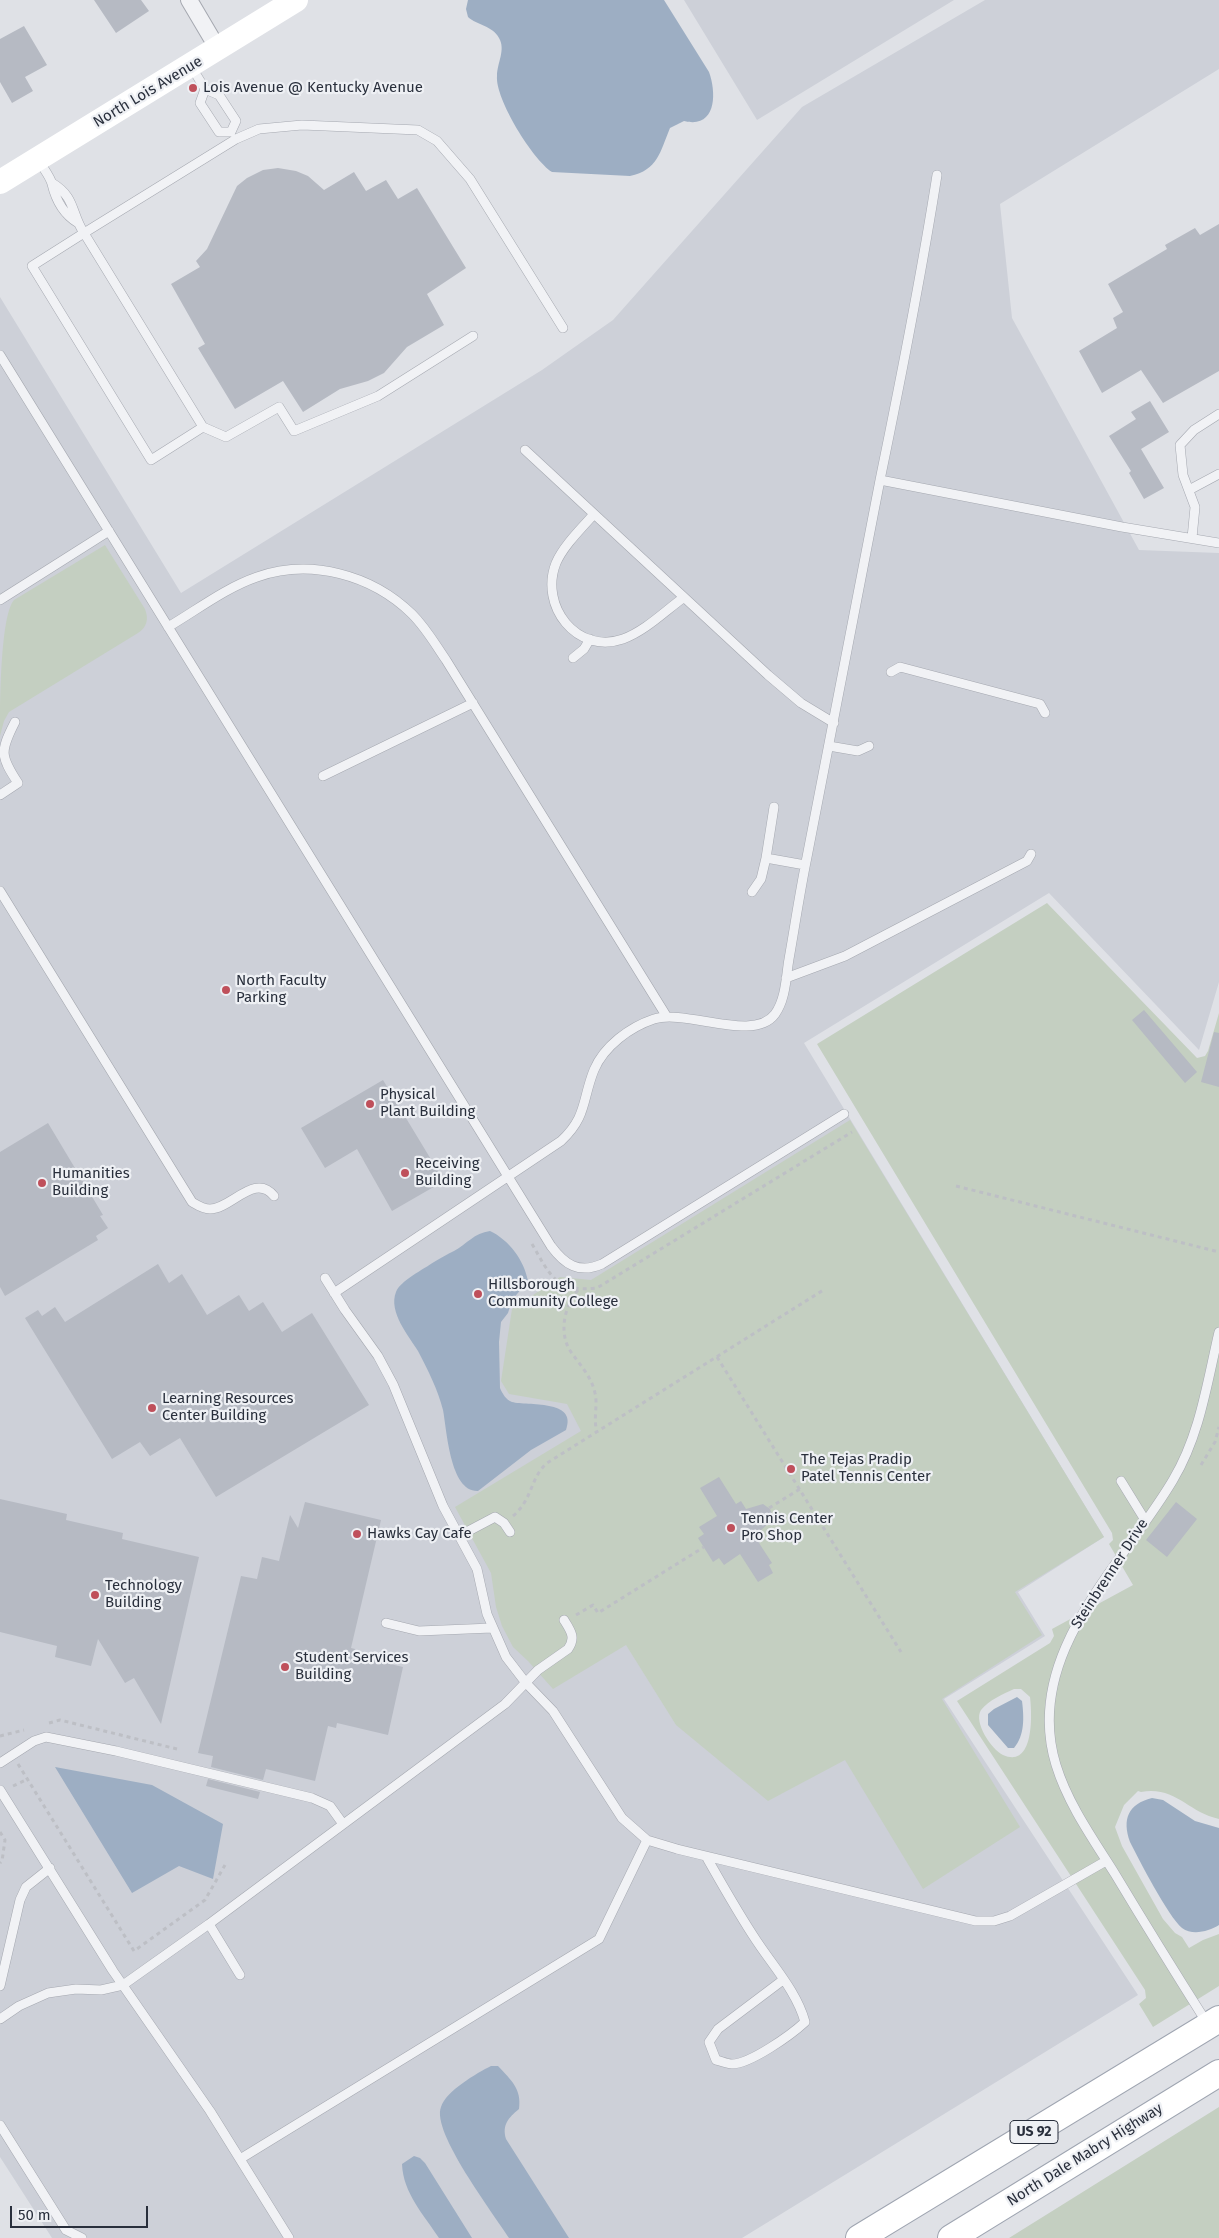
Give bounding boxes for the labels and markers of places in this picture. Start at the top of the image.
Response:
place label: Lois Avenue @ Kentucky Avenue [203,79,423,97]
marker: Lois Avenue @ Kentucky Avenue [187,82,199,94]
place label: North Faculty Parking [236,972,326,1007]
marker: North Faculty Parking [220,984,232,996]
place label: Physical Plant Building [380,1086,475,1121]
marker: Physical Plant Building [364,1098,376,1110]
place label: Receiving Building [415,1155,479,1190]
place label: Humanities Building [52,1165,130,1200]
marker: Receiving Building [399,1167,411,1179]
marker: Humanities Building [36,1177,48,1189]
place label: Hillsborough Community College [488,1276,618,1311]
marker: Hillsborough Community College [472,1288,484,1300]
place label: Learning Resources Center Building [162,1390,294,1425]
marker: Learning Resources Center Building [146,1402,158,1414]
place label: The Tejas Pradip Patel Tennis Center [801,1451,931,1486]
marker: The Tejas Pradip Patel Tennis Center [785,1463,797,1475]
place label: Tennis Center Pro Shop [741,1510,833,1545]
marker: Tennis Center Pro Shop [725,1522,737,1534]
place label: Hawks Cay Cafe [367,1525,472,1543]
marker: Hawks Cay Cafe [351,1528,363,1540]
place label: Technology Building [105,1577,182,1612]
marker: Technology Building [89,1589,101,1601]
place label: Student Services Building [295,1649,408,1684]
marker: Student Services Building [279,1661,291,1673]

